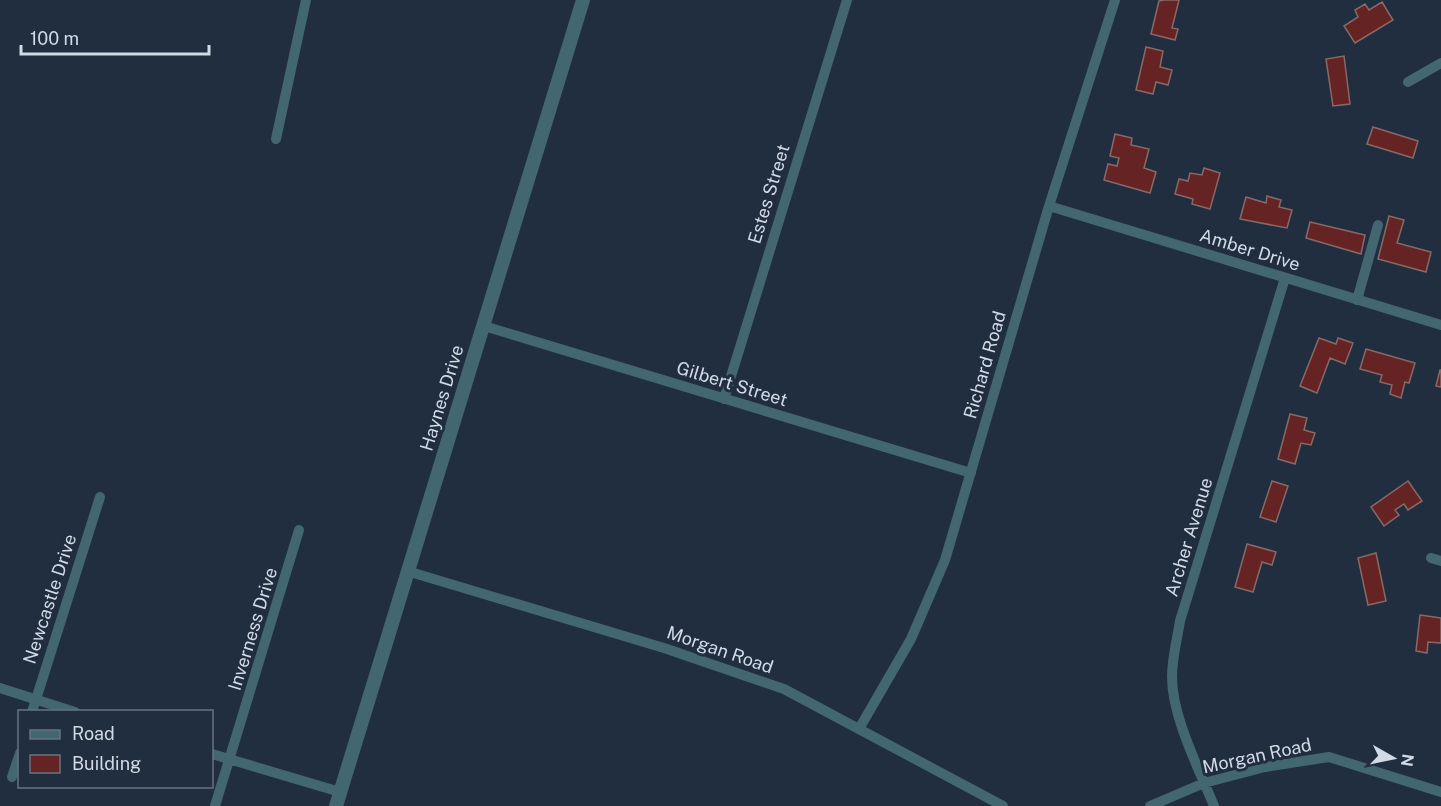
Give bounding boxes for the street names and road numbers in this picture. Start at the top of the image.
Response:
street label: Estes Street [743,142,794,246]
street label: Amber Drive [1197,224,1303,275]
street label: Richard Road [959,309,1010,421]
street label: Haynes Drive [415,342,468,454]
street label: Gilbert Street [674,357,790,410]
street label: Archer Avenue [1160,475,1217,599]
street label: Newcastle Drive [19,531,80,666]
street label: Inverness Drive [224,565,281,693]
street label: Morgan Road [664,622,776,678]
street label: Morgan Road [1200,734,1313,777]

